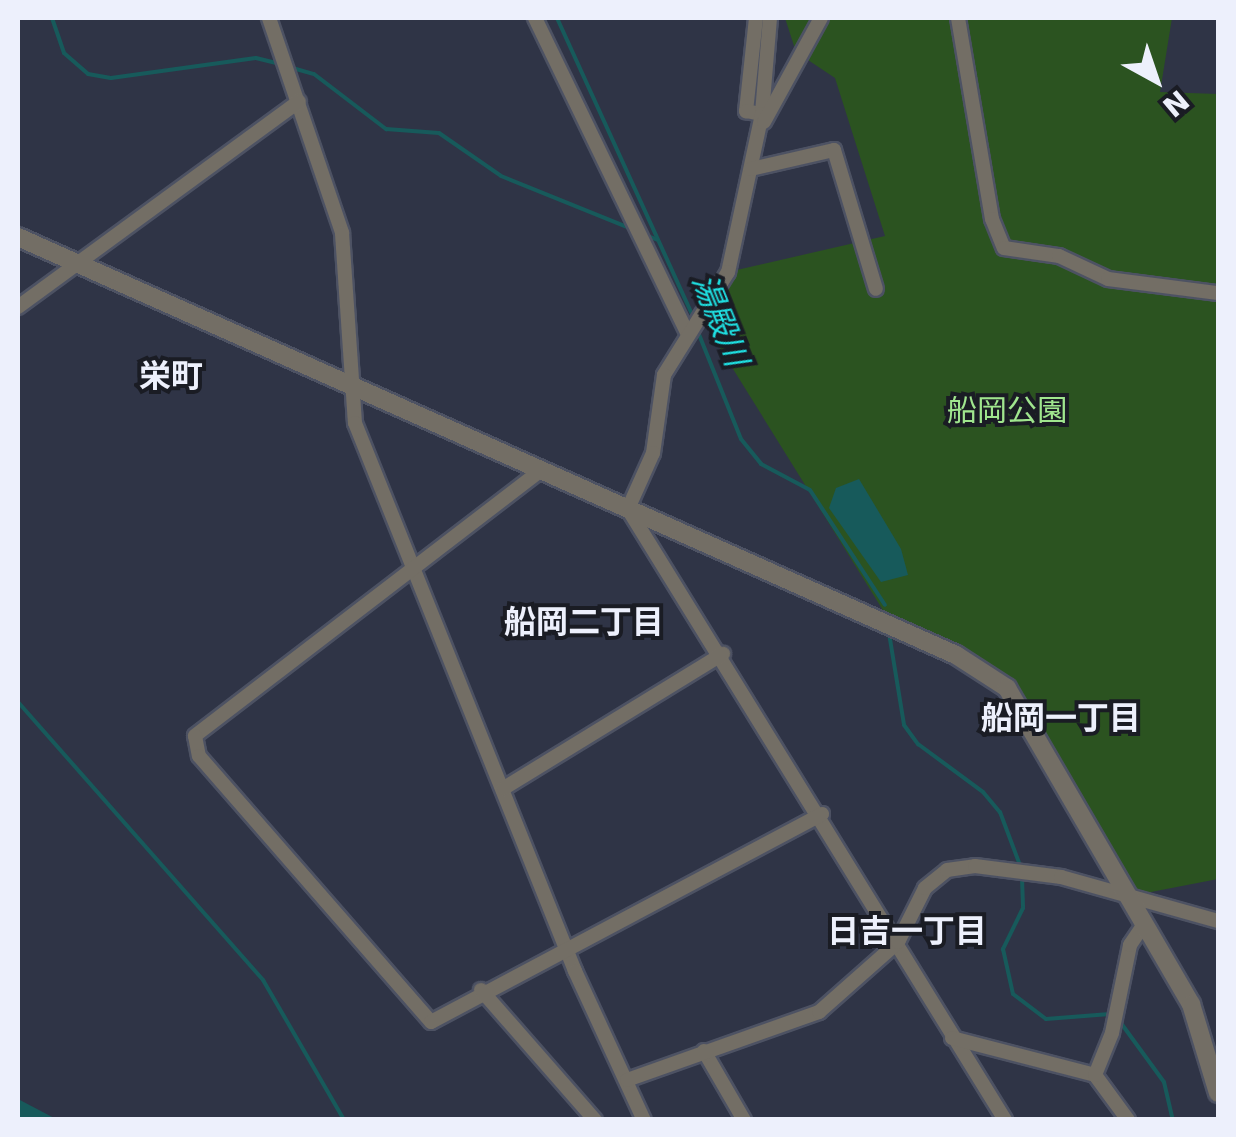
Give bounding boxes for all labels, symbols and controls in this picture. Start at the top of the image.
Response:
north arrow [1106,30,1206,130]
text: N [1156,83,1195,124]
water label: 湯殿川 [684,268,756,372]
district label: 栄町 [139,357,203,395]
park label: 船岡公園 [947,393,1067,429]
district label: 船岡二丁目 [504,603,664,641]
district label: 船岡一丁目 [981,699,1141,737]
district label: 日吉一丁目 [827,912,987,950]

